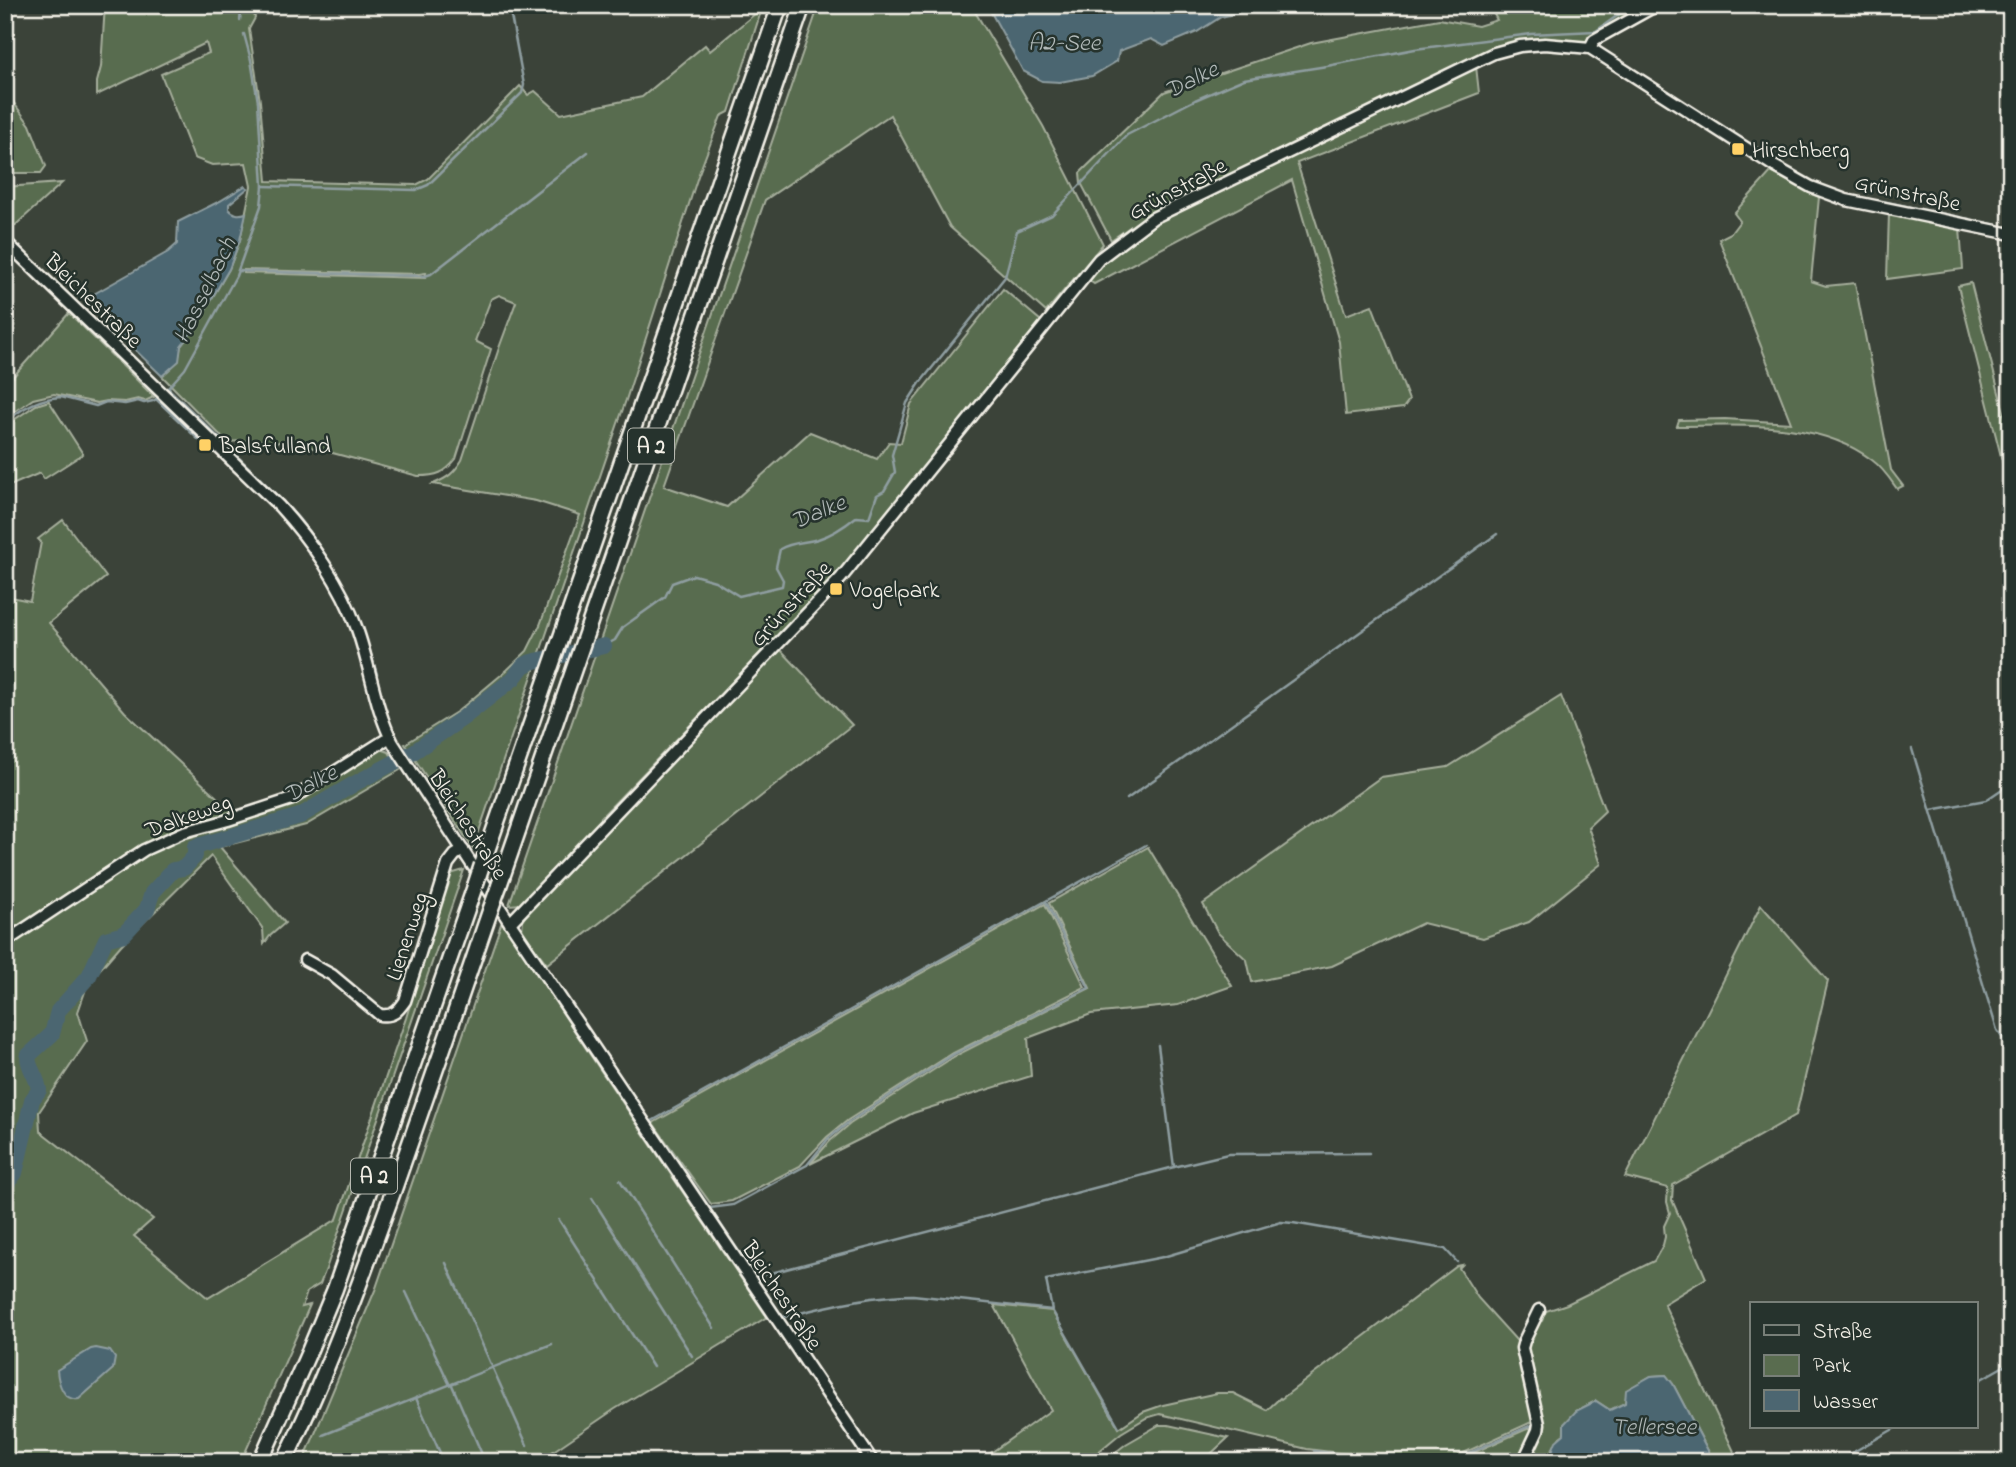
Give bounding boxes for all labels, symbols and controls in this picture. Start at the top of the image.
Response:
water label: A2-See [1028,27,1102,62]
water label: Dalke [1159,53,1226,109]
place label: Hirschberg [1752,135,1849,169]
marker: Hirschberg [1730,141,1746,157]
street label: Grünstraße [1123,150,1234,230]
street label: Grünstraße [1852,167,1964,222]
water label: Hasselbach [166,232,247,350]
street label: Bleichestraße [35,246,149,358]
road number: A 2 [628,428,674,464]
place label: Balsfulland [218,431,331,464]
marker: Balsfulland [197,437,213,453]
water label: Dalke [786,486,853,540]
street label: Grünstraße [743,554,841,655]
place label: Vogelpark [849,575,940,609]
marker: Vogelpark [828,581,844,597]
water label: Dalke [278,756,345,814]
street label: Bleichestraße [418,763,515,887]
street label: Dalkeweg [140,787,237,849]
street label: Lienenweg [379,888,439,986]
road number: A 2 [351,1158,397,1194]
street label: Bleichestraße [732,1234,830,1358]
legend [1750,1302,1978,1428]
text: Straße [1813,1318,1872,1348]
text: Park [1813,1352,1852,1382]
text: Wasser [1813,1388,1878,1418]
water label: Tellersee [1612,1411,1697,1446]

